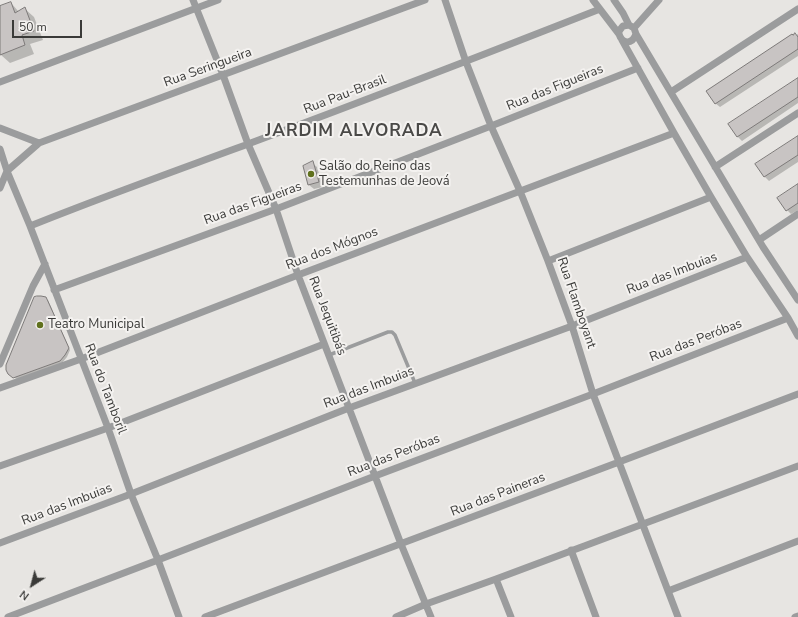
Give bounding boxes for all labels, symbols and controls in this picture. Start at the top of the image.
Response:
scale bar [14,12,84,38]
text: 50 m [19,19,47,35]
street label: Rua Seringueira [162,45,254,91]
street label: Rua das Figueiras [504,61,606,115]
street label: Rua Pau-Brasil [301,72,389,118]
district label: JARDIM ALVORADA [265,122,443,142]
place label: Salão do Reino das Testemunhas de Jeová [319,159,450,190]
marker: Salão do Reino das Testemunhas de Jeová [306,169,316,179]
street label: Rua das Figueiras [202,179,304,229]
street label: Rua dos Mógnos [284,224,380,274]
street label: Rua das Imbuias [624,250,720,298]
street label: Rua Flamboyant [553,255,599,351]
street label: Rua Jequitibás [305,274,349,358]
street label: Rua das Peróbas [648,316,744,366]
place label: Teatro Municipal [48,317,144,333]
marker: Teatro Municipal [35,320,45,330]
street label: Rua do Tamboril [81,342,129,436]
street label: Rua das Imbuias [321,364,417,412]
street label: Rua das Peróbas [346,431,442,481]
street label: Rua das Paineras [448,470,548,520]
street label: Rua das Imbuias [19,481,115,529]
north arrow [12,565,52,605]
text: N [17,587,32,604]

